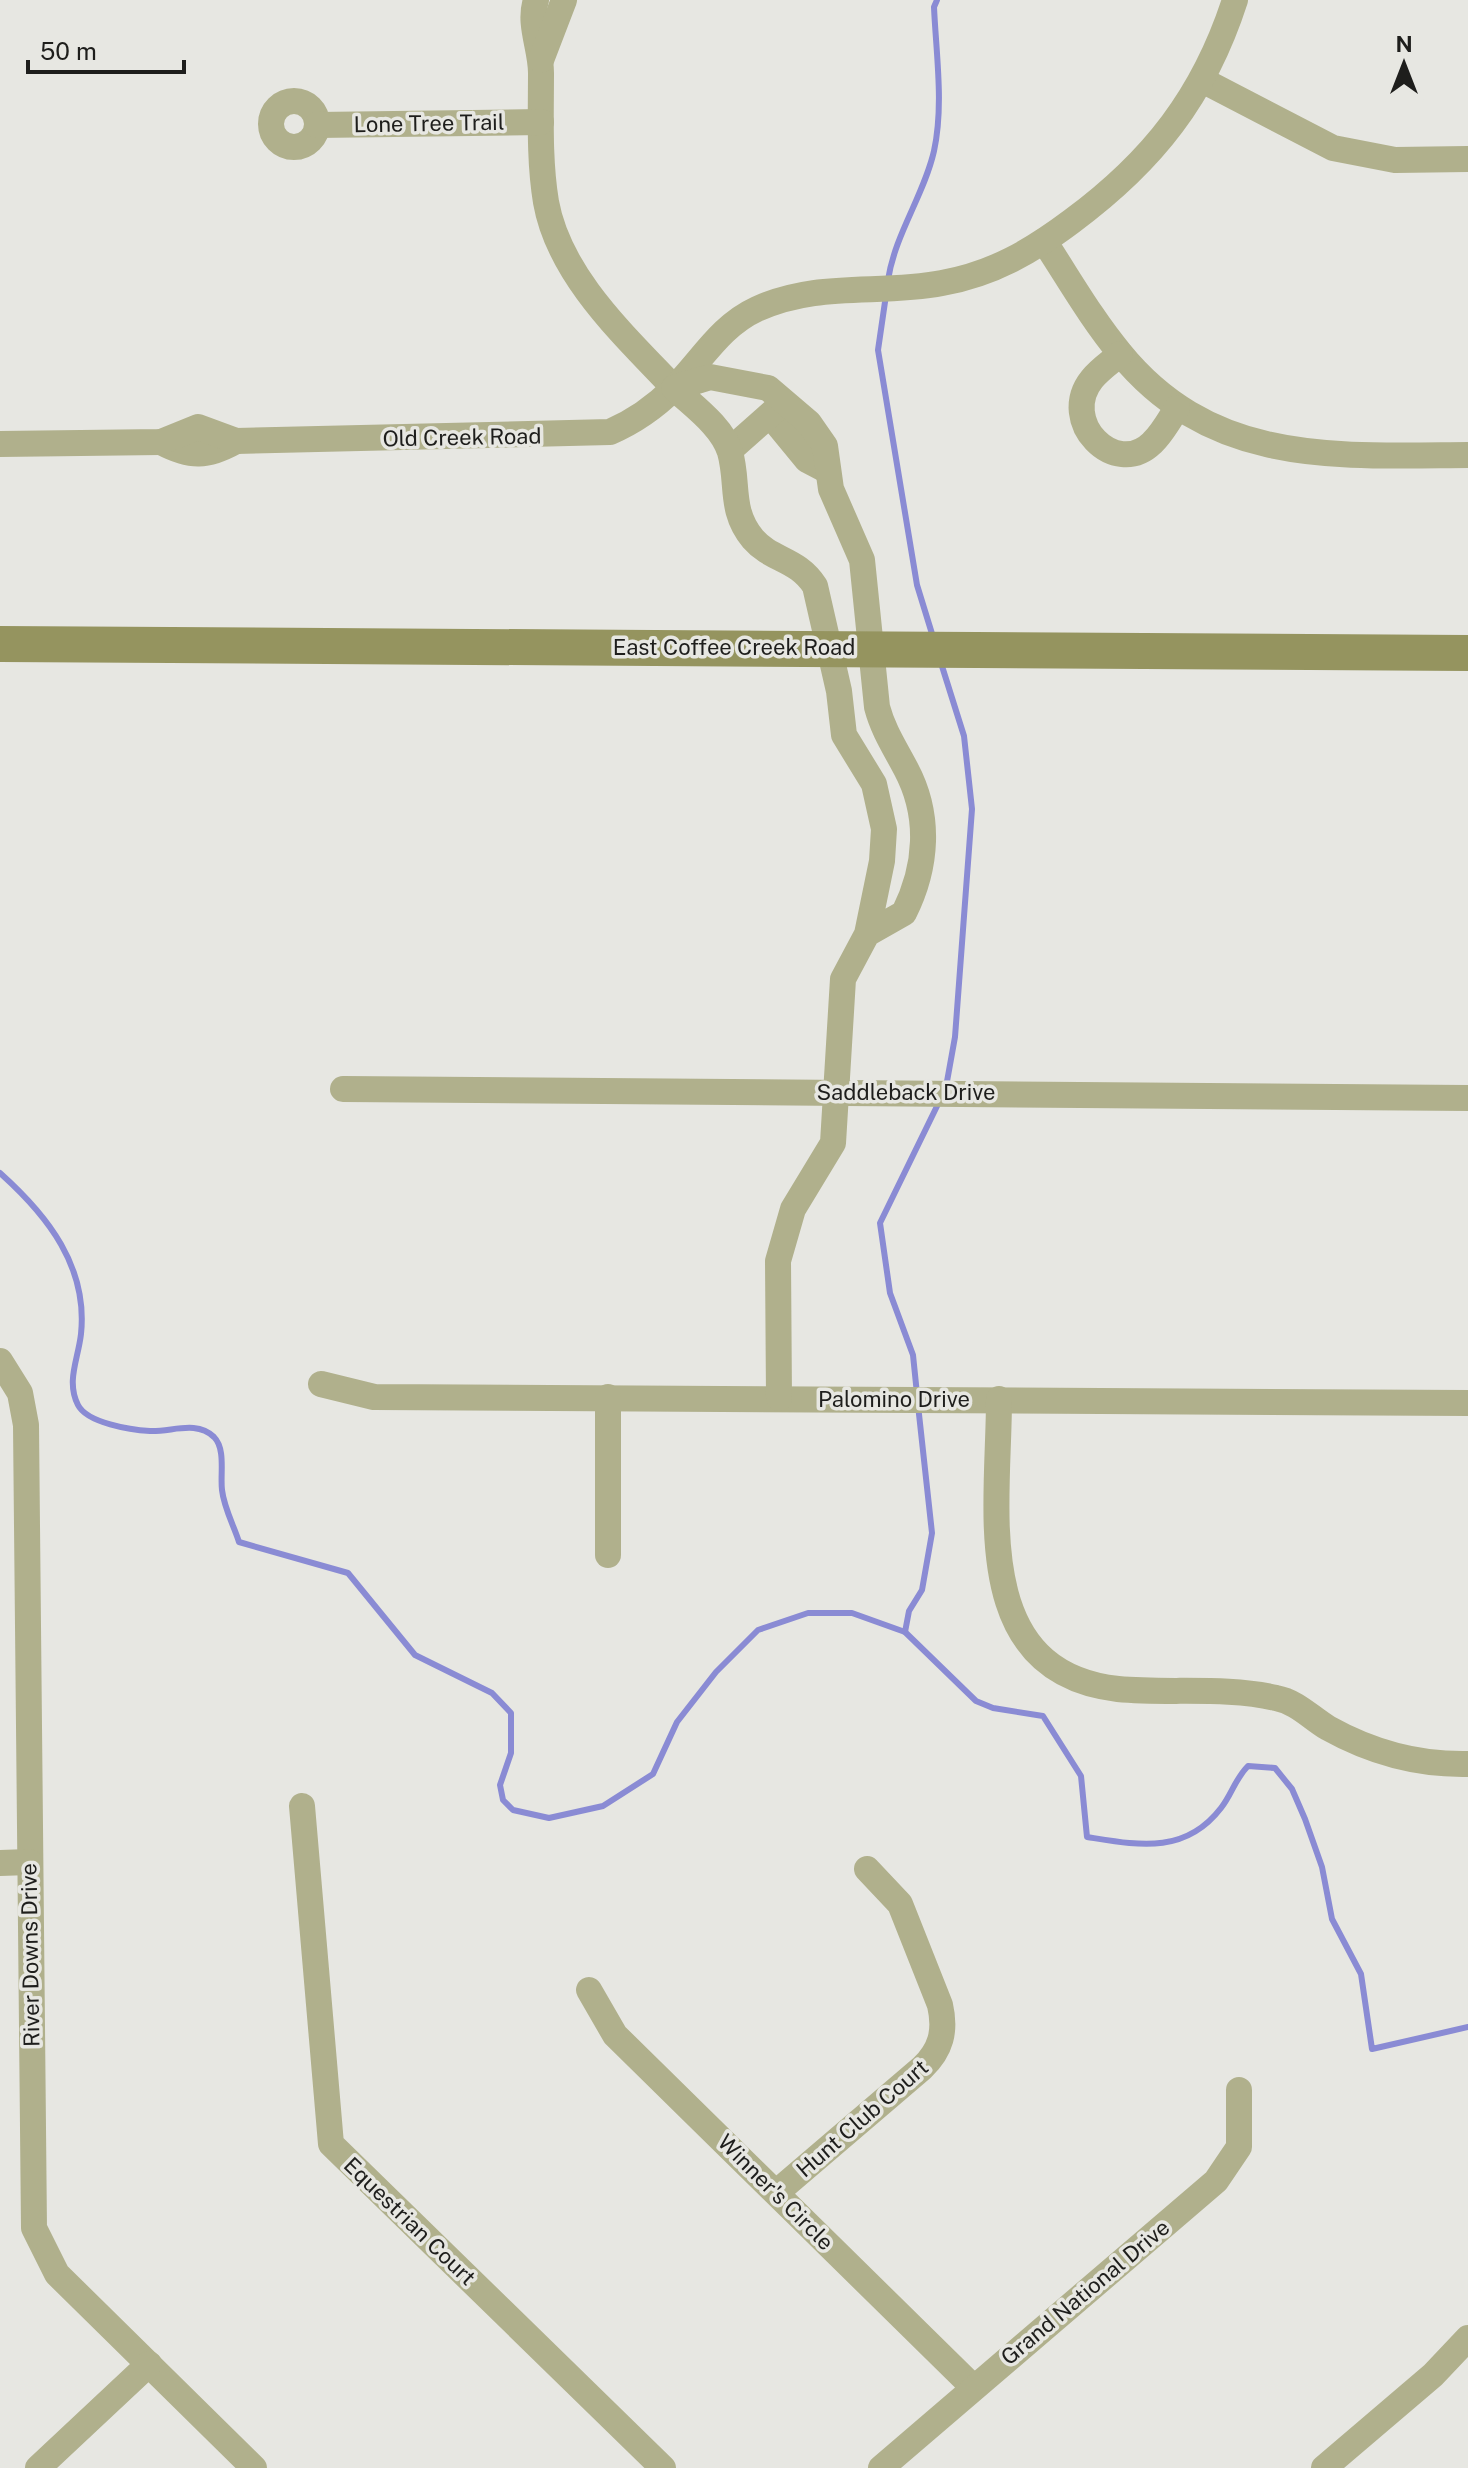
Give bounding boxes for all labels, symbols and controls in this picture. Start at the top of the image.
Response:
scale bar [28,24,184,74]
north arrow [1364,24,1444,104]
text: N [1395,31,1413,57]
text: 50 m [40,37,97,65]
street label: Lone Tree Trail [353,109,505,137]
street label: Old Creek Road [382,423,542,451]
street label: East Coffee Creek Road [613,634,855,660]
street label: Saddleback Drive [816,1079,996,1105]
street label: Palomino Drive [818,1386,970,1412]
street label: River Downs Drive [15,1863,45,2047]
street label: Hunt Club Court [791,2054,933,2182]
street label: Winner's Circle [713,2129,839,2255]
street label: Equestrian Court [339,2152,481,2290]
street label: Grand National Drive [996,2214,1174,2370]

